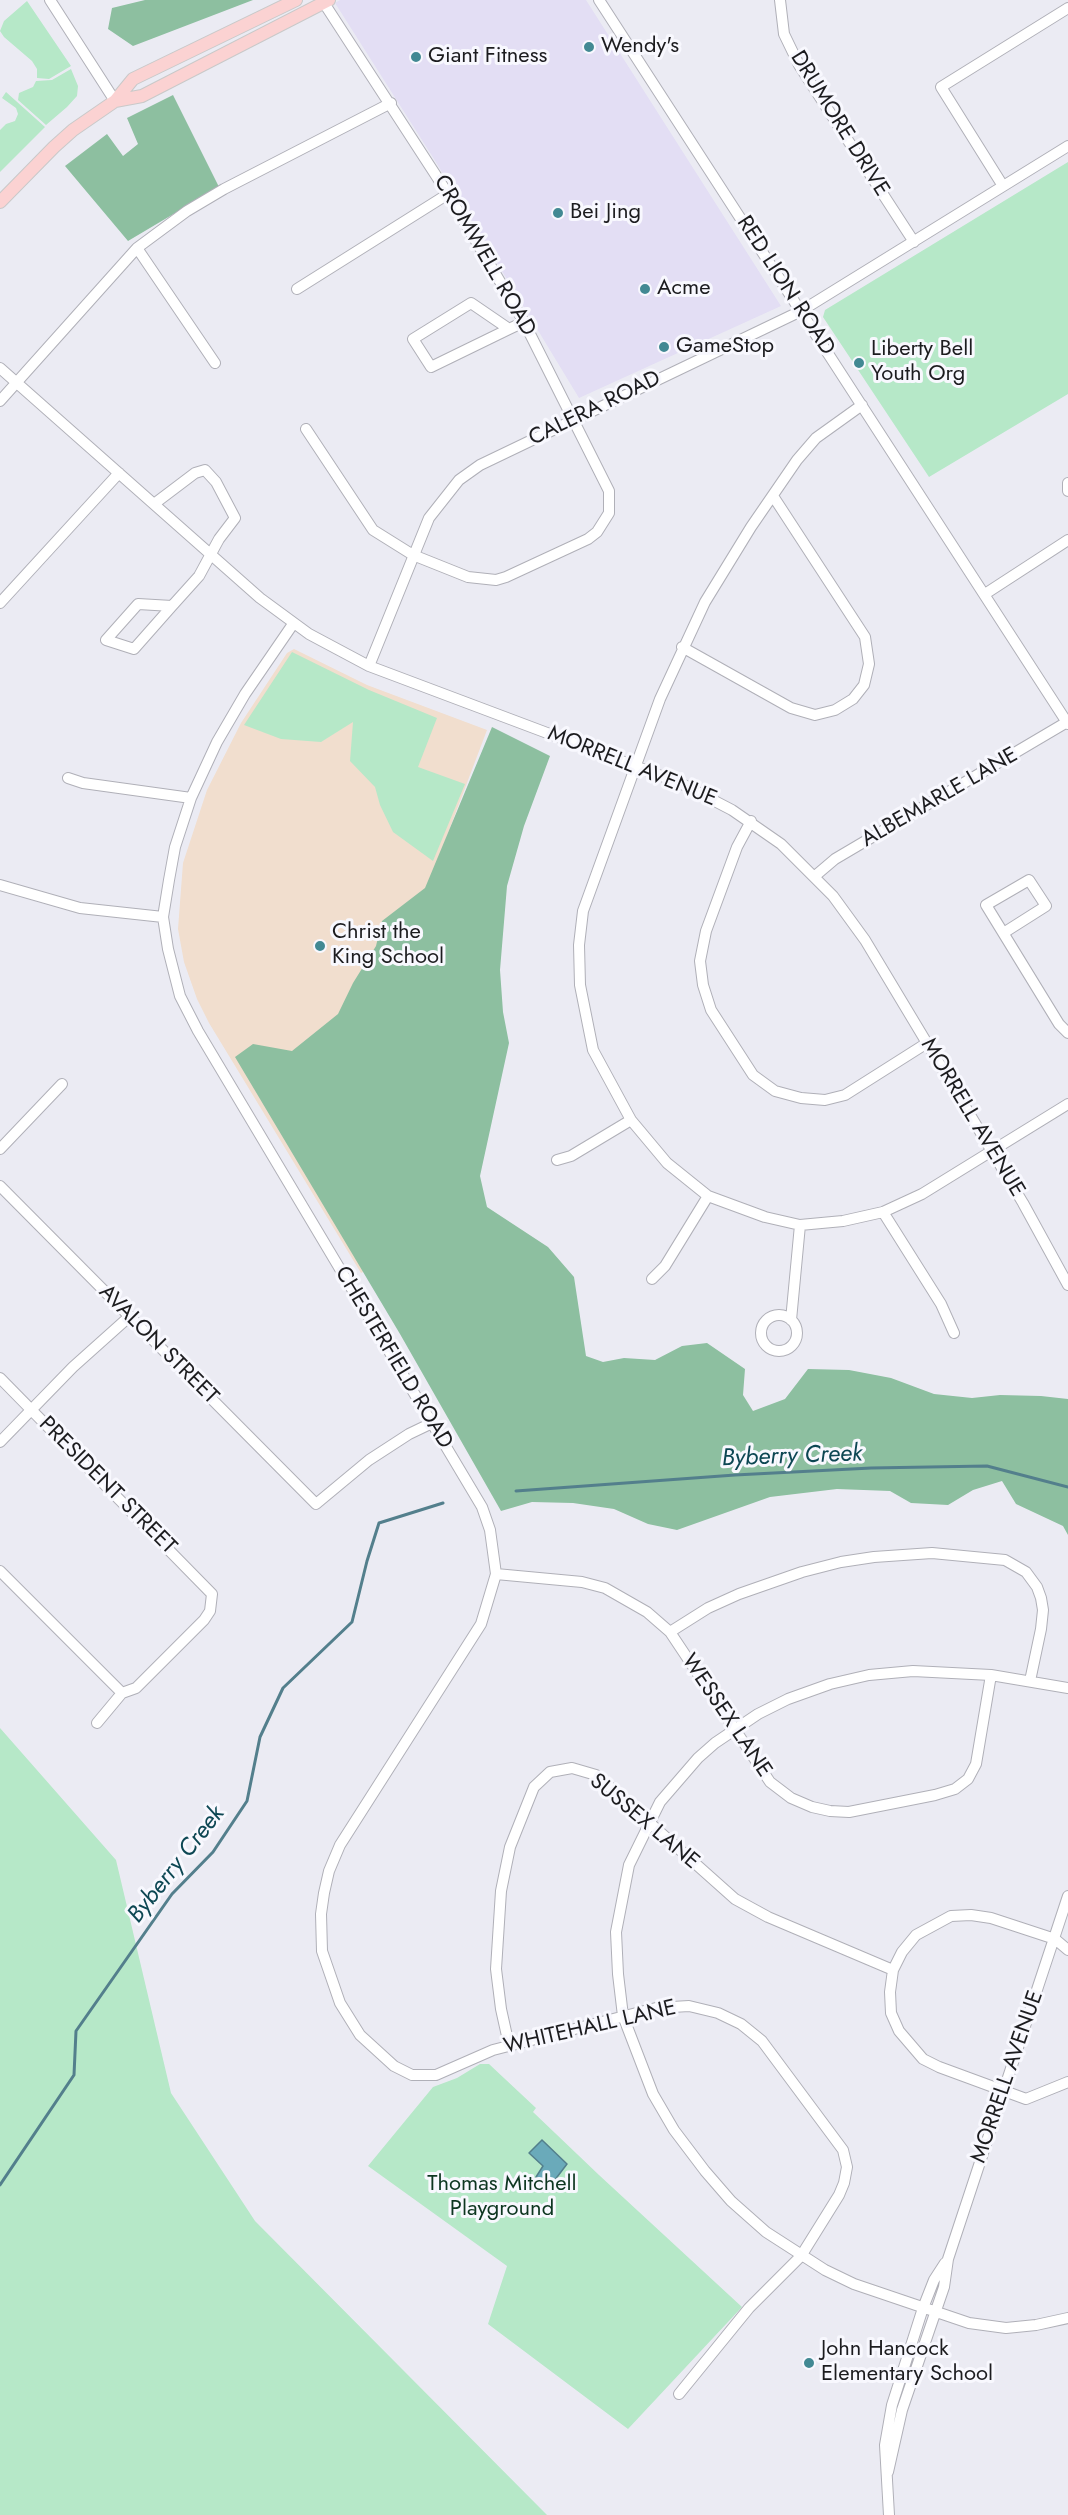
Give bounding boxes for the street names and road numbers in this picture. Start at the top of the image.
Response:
street label: DRUMORE DRIVE [784,46,894,202]
street label: CROMWELL ROAD [427,171,541,341]
street label: RED LION ROAD [730,211,840,361]
street label: CALERA ROAD [525,366,665,452]
street label: MORRELL AVENUE [544,721,720,813]
street label: ALBEMARLE LANE [857,742,1023,854]
street label: MORRELL AVENUE [914,1034,1030,1202]
street label: CHESTERFIELD ROAD [328,1262,458,1454]
street label: AVALON STREET [93,1280,223,1410]
street label: PRESIDENT STREET [33,1412,181,1560]
street label: WESSEX LANE [675,1649,777,1783]
street label: SUSSEX LANE [584,1768,704,1876]
street label: MORRELL AVENUE [966,1988,1050,2166]
street label: WHITEHALL LANE [501,1995,679,2061]

